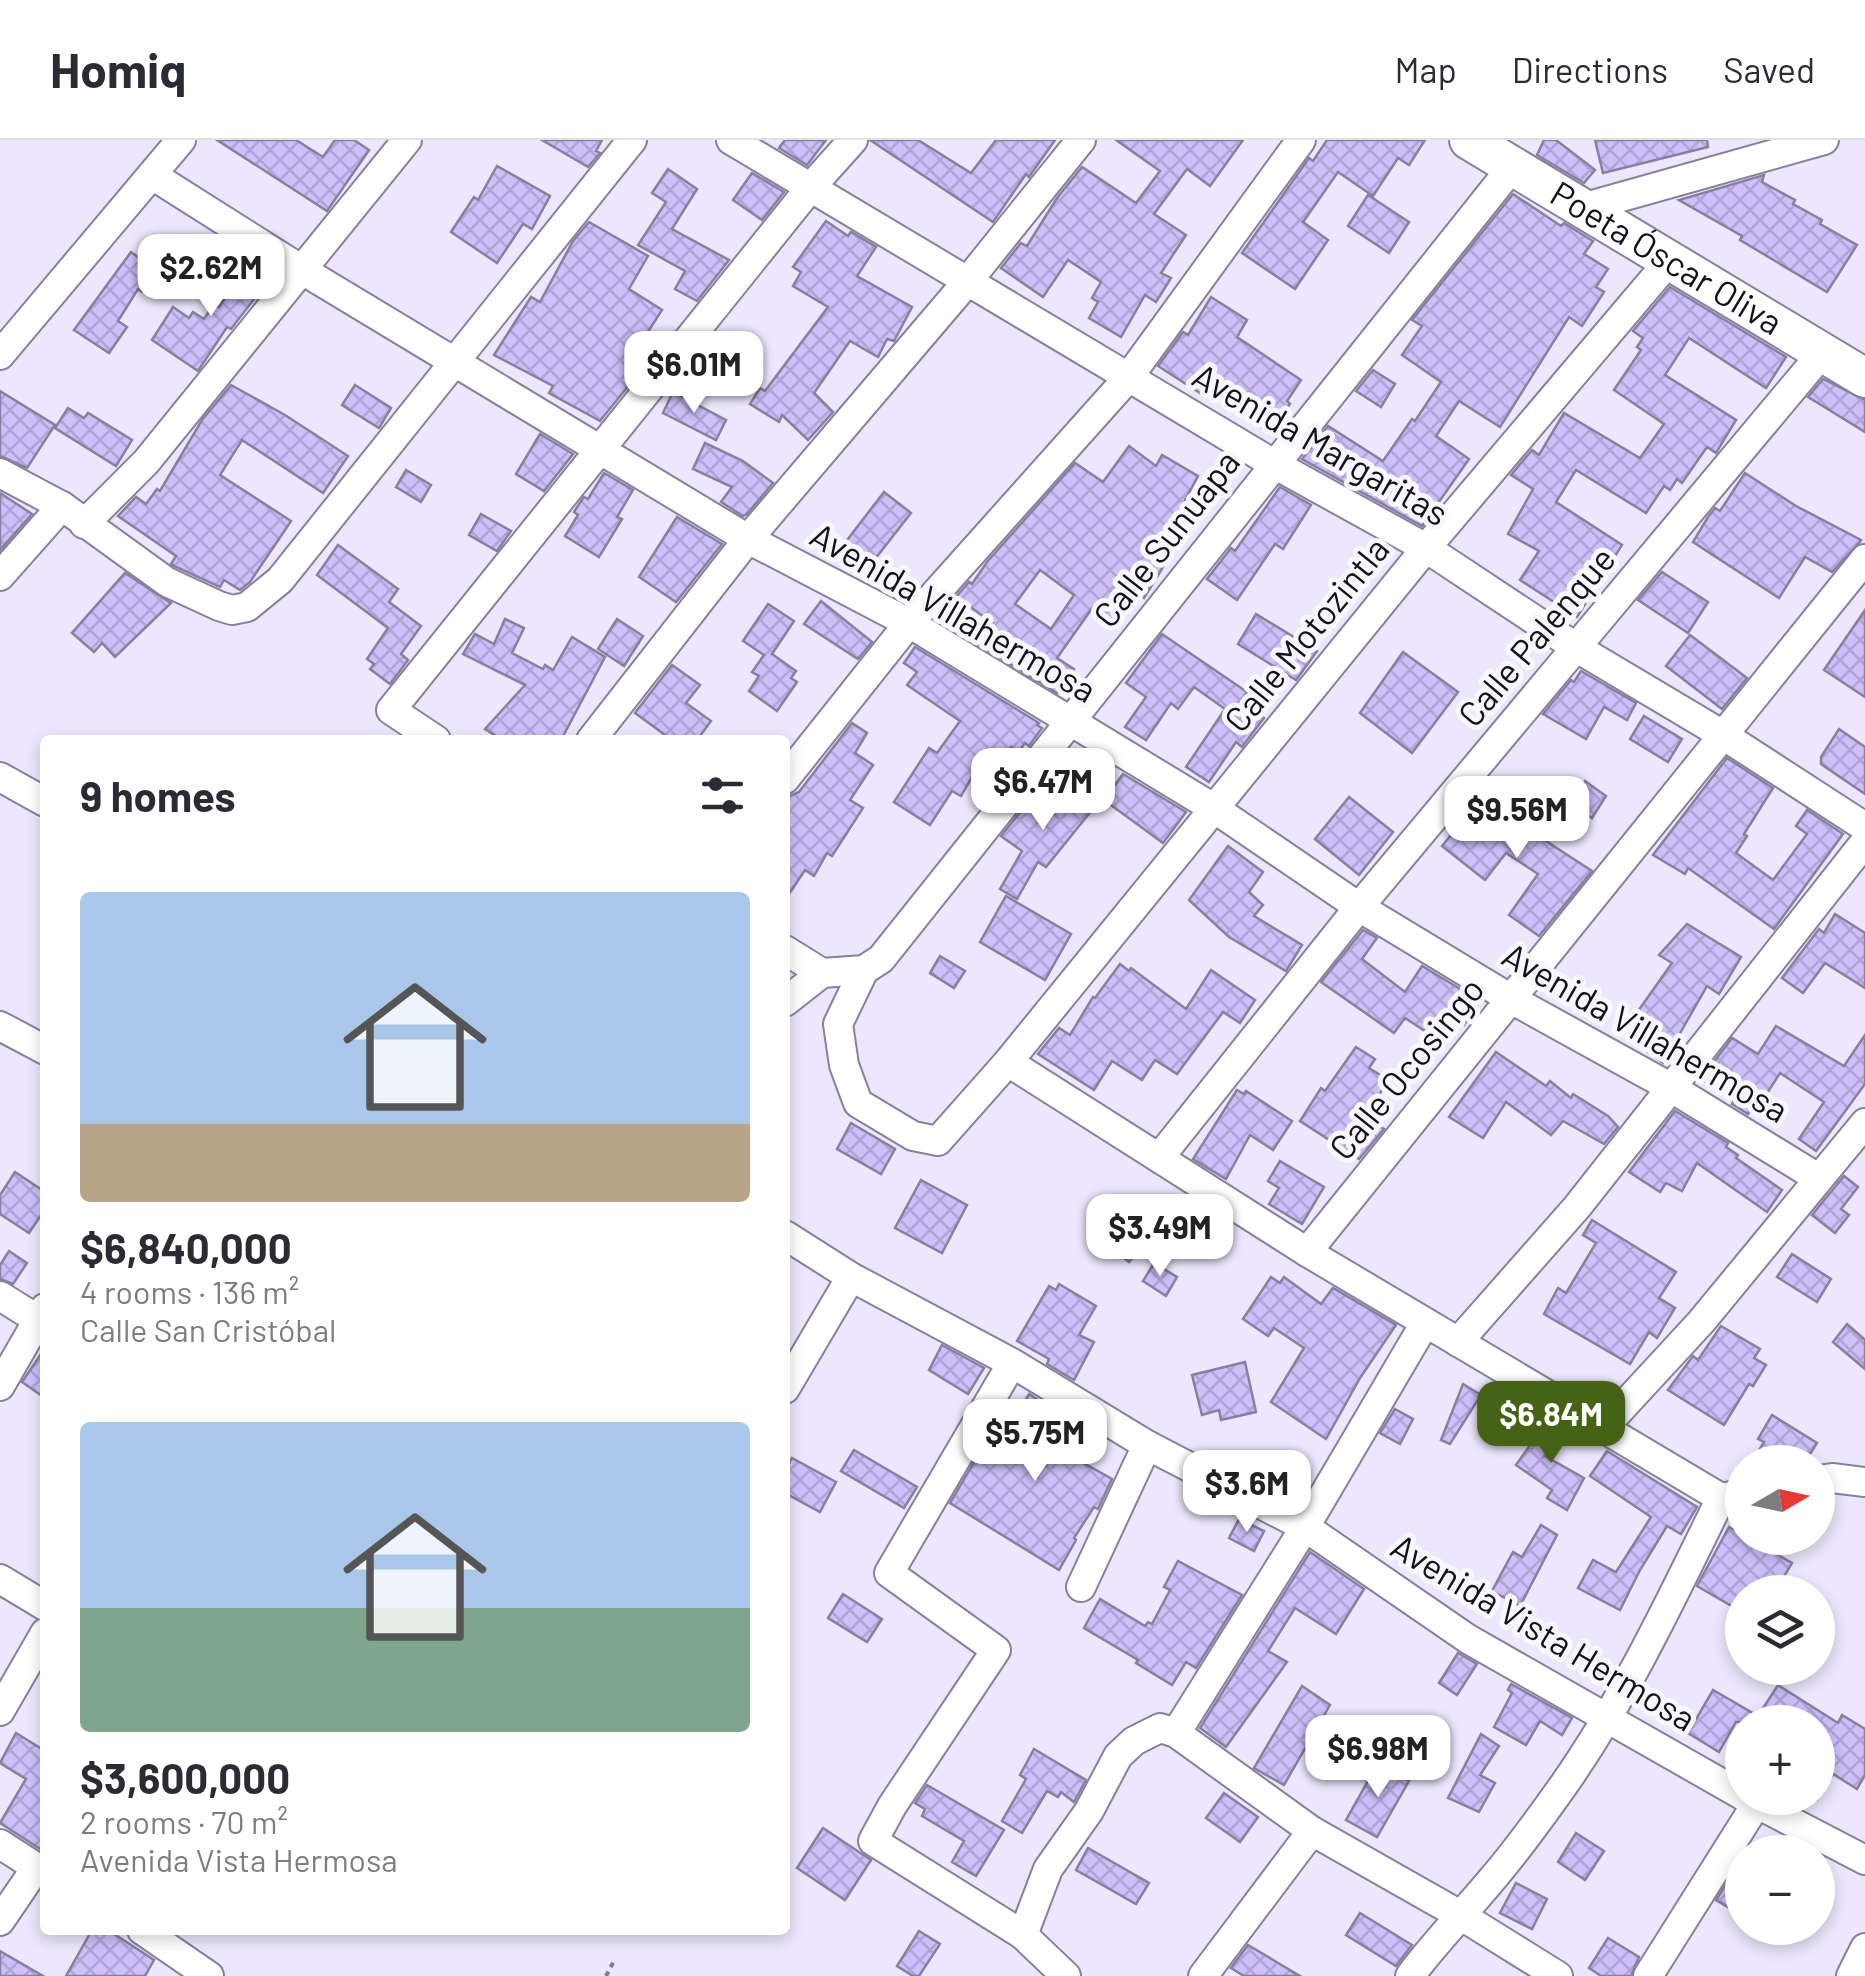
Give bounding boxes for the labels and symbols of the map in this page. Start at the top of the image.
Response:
street label: Poeta Óscar Oliva [1544,171,1791,342]
pin: $2.62M [130,234,292,319]
pin: $6.01M [613,331,775,416]
street label: Avenida Margaritas [1186,353,1456,533]
street label: Calle Sunuapa [1083,441,1247,634]
street label: Avenida Villahermosa [804,512,1104,710]
street label: Calle Motozintla [1214,528,1397,739]
street label: Calle Palenque [1448,537,1623,734]
pin: $6.47M [962,748,1124,833]
pin: $9.56M [1436,776,1598,861]
street label: Avenida Villahermosa [1496,932,1796,1130]
street label: Calle Ocosingo [1319,968,1492,1167]
pin: $3.49M [1079,1194,1241,1279]
pin: $6.84M [1470,1381,1632,1466]
pin: $5.75M [954,1399,1116,1484]
north arrow [1725,1445,1835,1555]
pin: $3.6M [1177,1450,1317,1535]
street label: Avenida Vista Hermosa [1384,1524,1704,1739]
pin: $6.98M [1297,1715,1459,1800]

